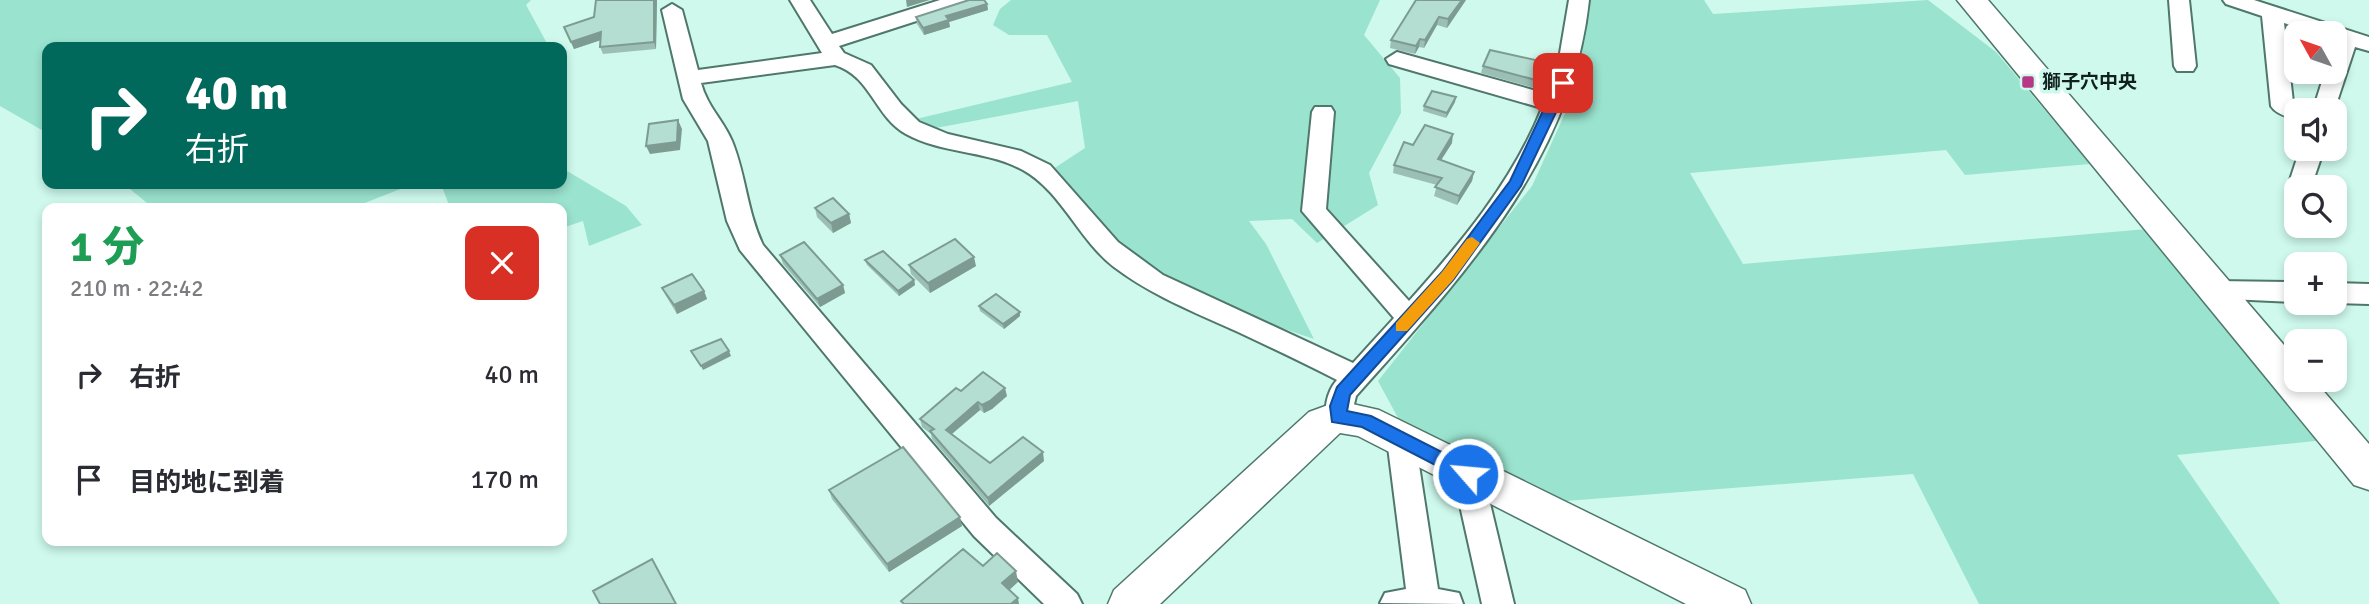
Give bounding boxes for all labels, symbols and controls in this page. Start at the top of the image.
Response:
north arrow [2284,21,2347,84]
map controls [2284,21,2347,392]
pin [1533,53,1593,113]
text: 40 m [185,63,288,123]
icon: arrive [1544,64,1582,102]
icon: right [70,70,161,161]
place label: 獅子穴中央 [2042,70,2137,94]
marker: 獅子穴中央 [2020,74,2036,90]
button: sound [2284,98,2347,161]
text: 右折 [185,130,249,169]
button: search [2284,175,2347,238]
text: 1 分 [70,222,144,273]
button: close [465,226,539,300]
button: + [2284,252,2347,315]
text: 210 m · 22:42 [70,274,204,303]
button: − [2284,329,2347,392]
icon: right [70,356,108,394]
text: 40 m [484,359,539,391]
text: 右折 [129,362,181,394]
position arrow [1431,437,1505,511]
icon: arrive [70,461,108,499]
text: 170 m [470,464,539,496]
text: 目的地に到着 [129,467,285,499]

